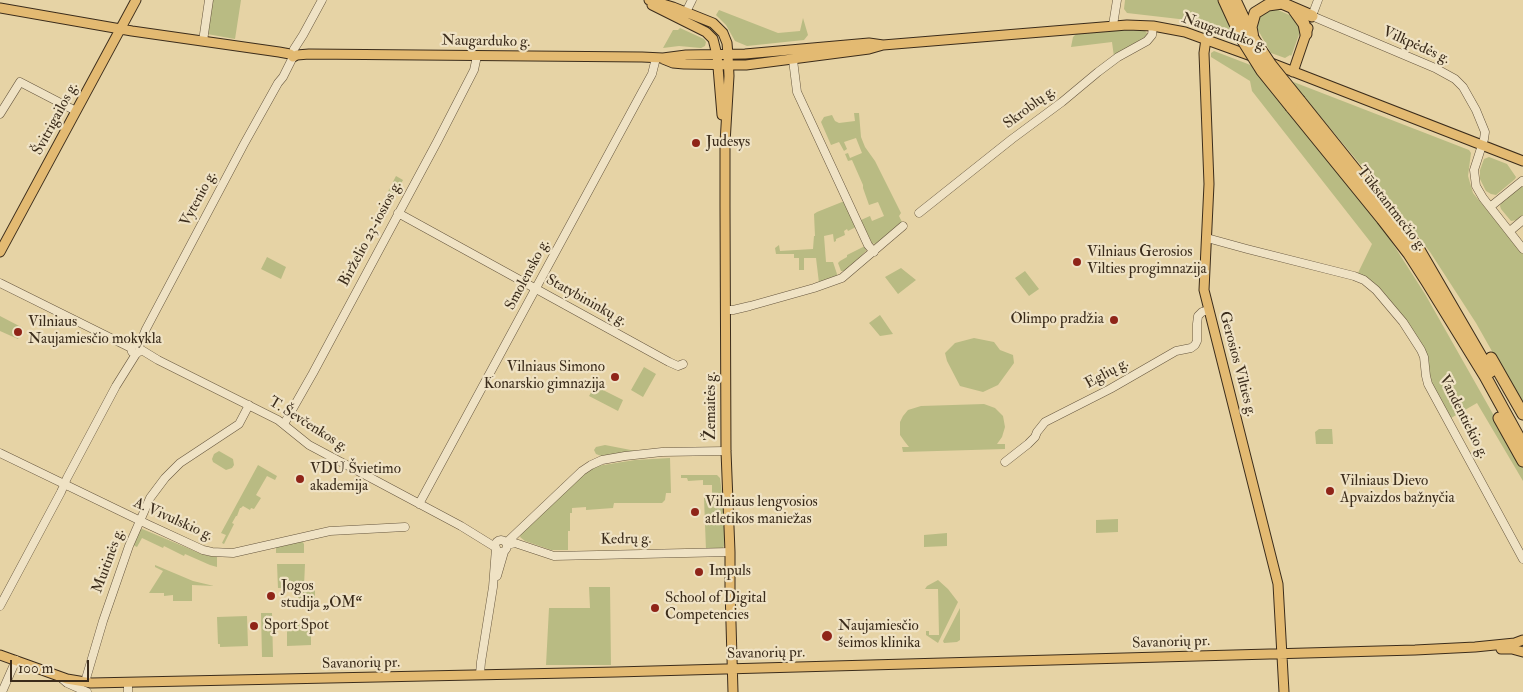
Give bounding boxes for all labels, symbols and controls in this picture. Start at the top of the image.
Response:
street label: Naugarduko g. [1179,10,1269,56]
street label: Vilkpėdės g. [1380,23,1452,69]
street label: Naugarduko g. [442,32,530,52]
street label: Švitrigailos g. [29,79,83,159]
street label: Skroblų g. [1000,83,1060,133]
place label: Judesys [706,134,750,152]
marker: Judesys [690,137,702,149]
street label: Tūkstantmečio g. [1352,163,1430,255]
street label: Vytenio g. [177,168,221,230]
street label: Birželio 23-iosios g. [336,178,406,290]
street label: Smolensko g. [502,237,554,313]
place label: Vilniaus Gerosios Vilties progimnazija [1087,244,1207,279]
marker: Vilniaus Gerosios Vilties progimnazija [1071,256,1083,268]
street label: Statybininkų g. [542,271,630,331]
street label: Gerosios Vilties g. [1214,309,1260,419]
place label: Olimpo pradžia [1010,311,1104,329]
place label: Vilniaus Naujamiesčio mokykla [28,314,162,349]
marker: Olimpo pradžia [1108,314,1120,326]
marker: Vilniaus Naujamiesčio mokykla [12,326,24,338]
street label: Eglių g. [1082,355,1132,393]
place label: Vilniaus Simono Konarskio gimnazija [484,359,605,394]
marker: Vilniaus Simono Konarskio gimnazija [609,371,621,383]
street label: Žemaitės g. [703,372,721,440]
street label: Vandentiekio g. [1434,372,1492,462]
street label: T. Ševčenkos g. [265,393,351,457]
place label: VDU Švietimo akademija [310,461,401,496]
marker: VDU Švietimo akademija [294,473,306,485]
place label: Vilniaus Dievo Apvaizdos bažnyčia [1340,473,1455,508]
marker: Vilniaus Dievo Apvaizdos bažnyčia [1324,485,1336,497]
street label: A. Vivulskio g. [131,494,215,546]
place label: Vilniaus lengvosios atletikos maniežas [705,494,818,529]
marker: Vilniaus lengvosios atletikos maniežas [689,506,701,518]
street label: Muitinės g. [89,526,129,596]
street label: Kedrų g. [601,531,651,549]
place label: Impuls [709,563,751,581]
marker: Impuls [693,566,705,578]
place label: Jogos studija „OM“ [281,578,362,613]
marker: Jogos studija „OM“ [265,590,277,602]
place label: School of Digital Competencies [665,590,766,625]
marker: School of Digital Competencies [649,602,661,614]
place label: Sport Spot [264,617,329,635]
place label: Naujamiesčio šeimos klinika [838,618,920,653]
marker: Sport Spot [248,620,260,632]
marker: Naujamiesčio šeimos klinika [820,629,834,643]
street label: Savanorių pr. [1132,633,1210,653]
street label: Savanorių pr. [727,644,805,664]
scale bar [12,650,91,682]
street label: Savanorių pr. [322,654,400,674]
text: 100 m [18,659,53,678]

